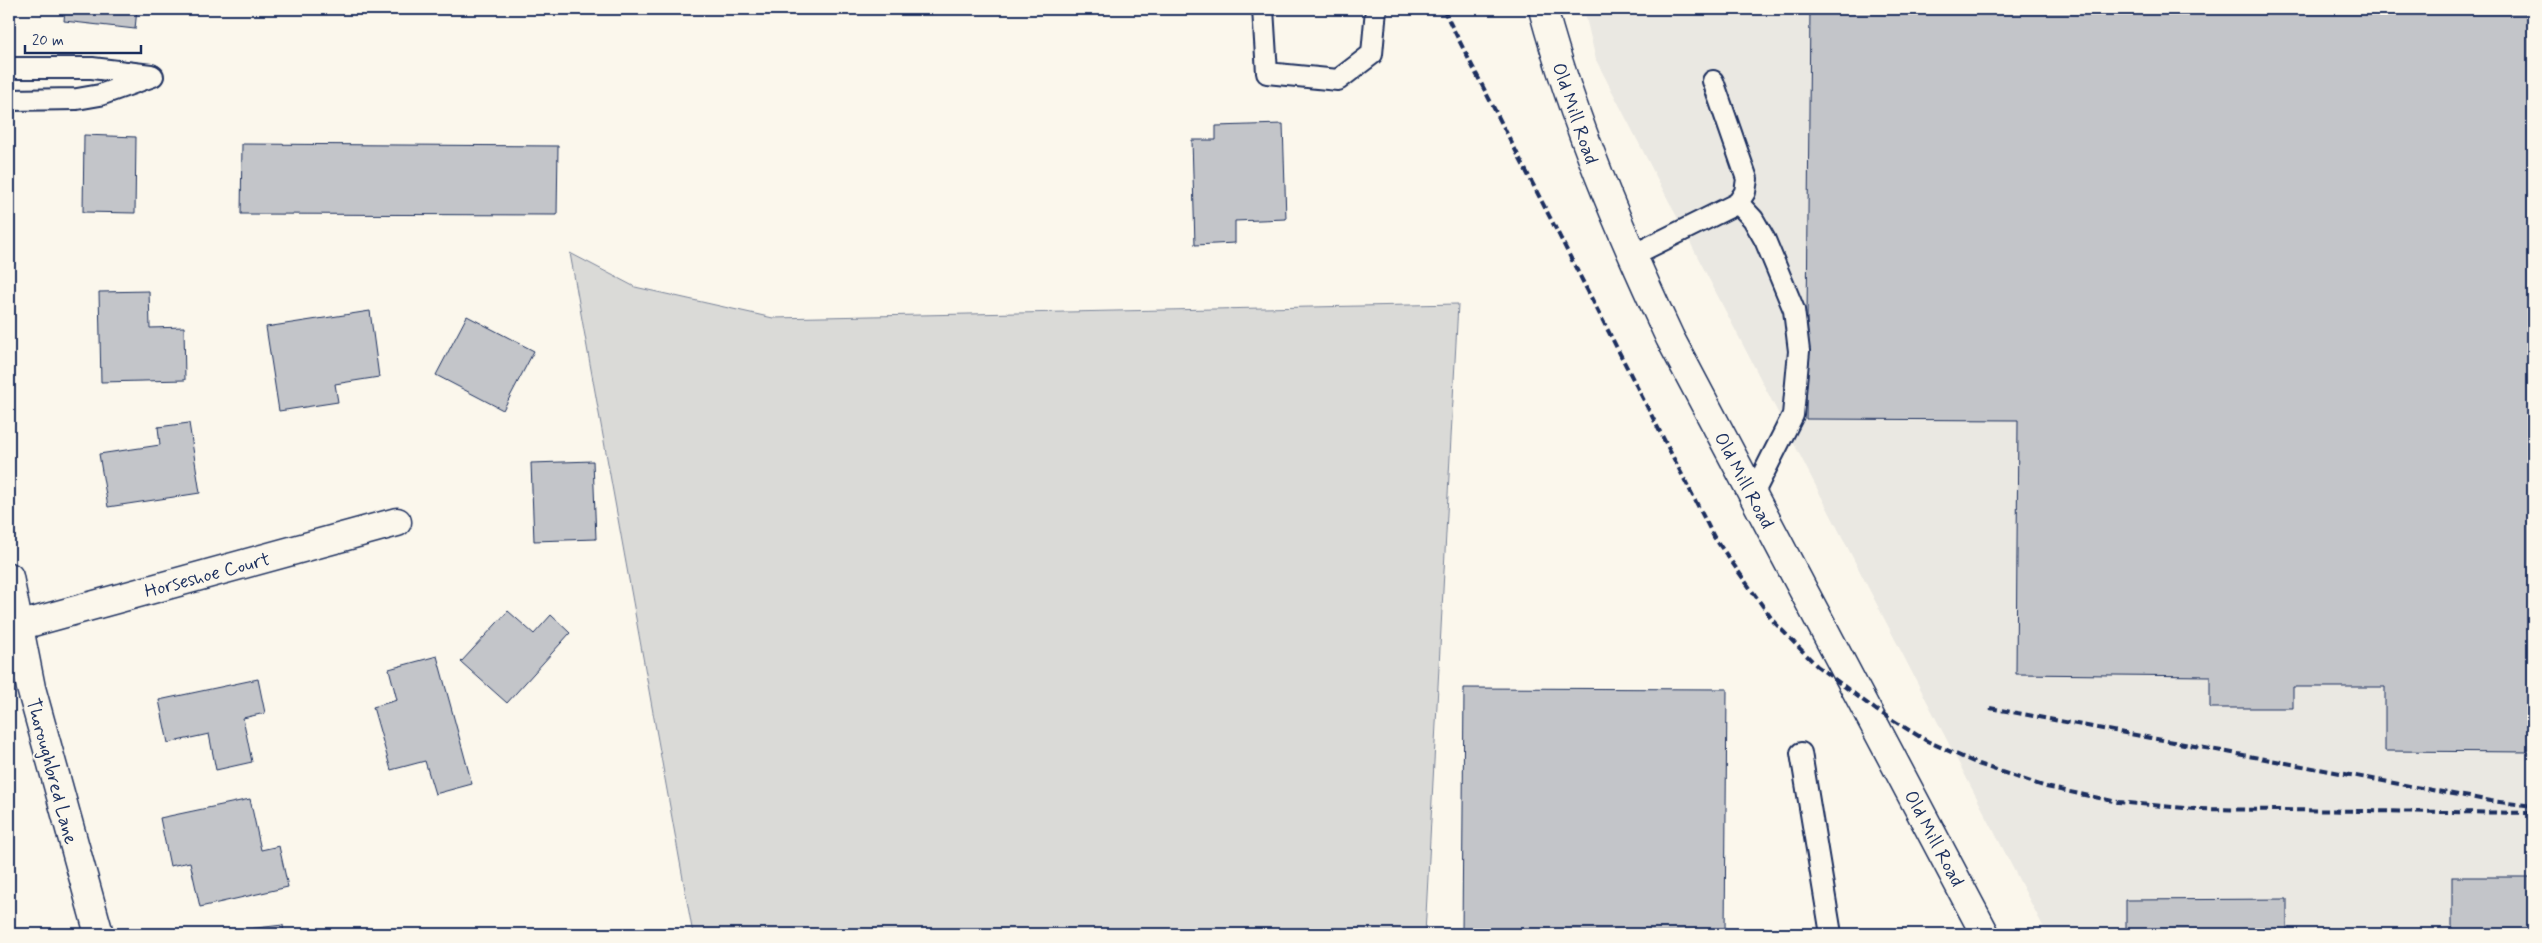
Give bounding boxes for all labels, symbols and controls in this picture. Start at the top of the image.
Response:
scale bar [25,22,141,54]
text: 20 m [32,31,64,51]
street label: Old Mill Road [1546,59,1604,168]
street label: Old Mill Road [1708,428,1780,533]
street label: Horseshoe Court [142,547,273,604]
street label: Thoroughbred Lane [19,696,83,848]
street label: Old Mill Road [1898,786,1970,891]

